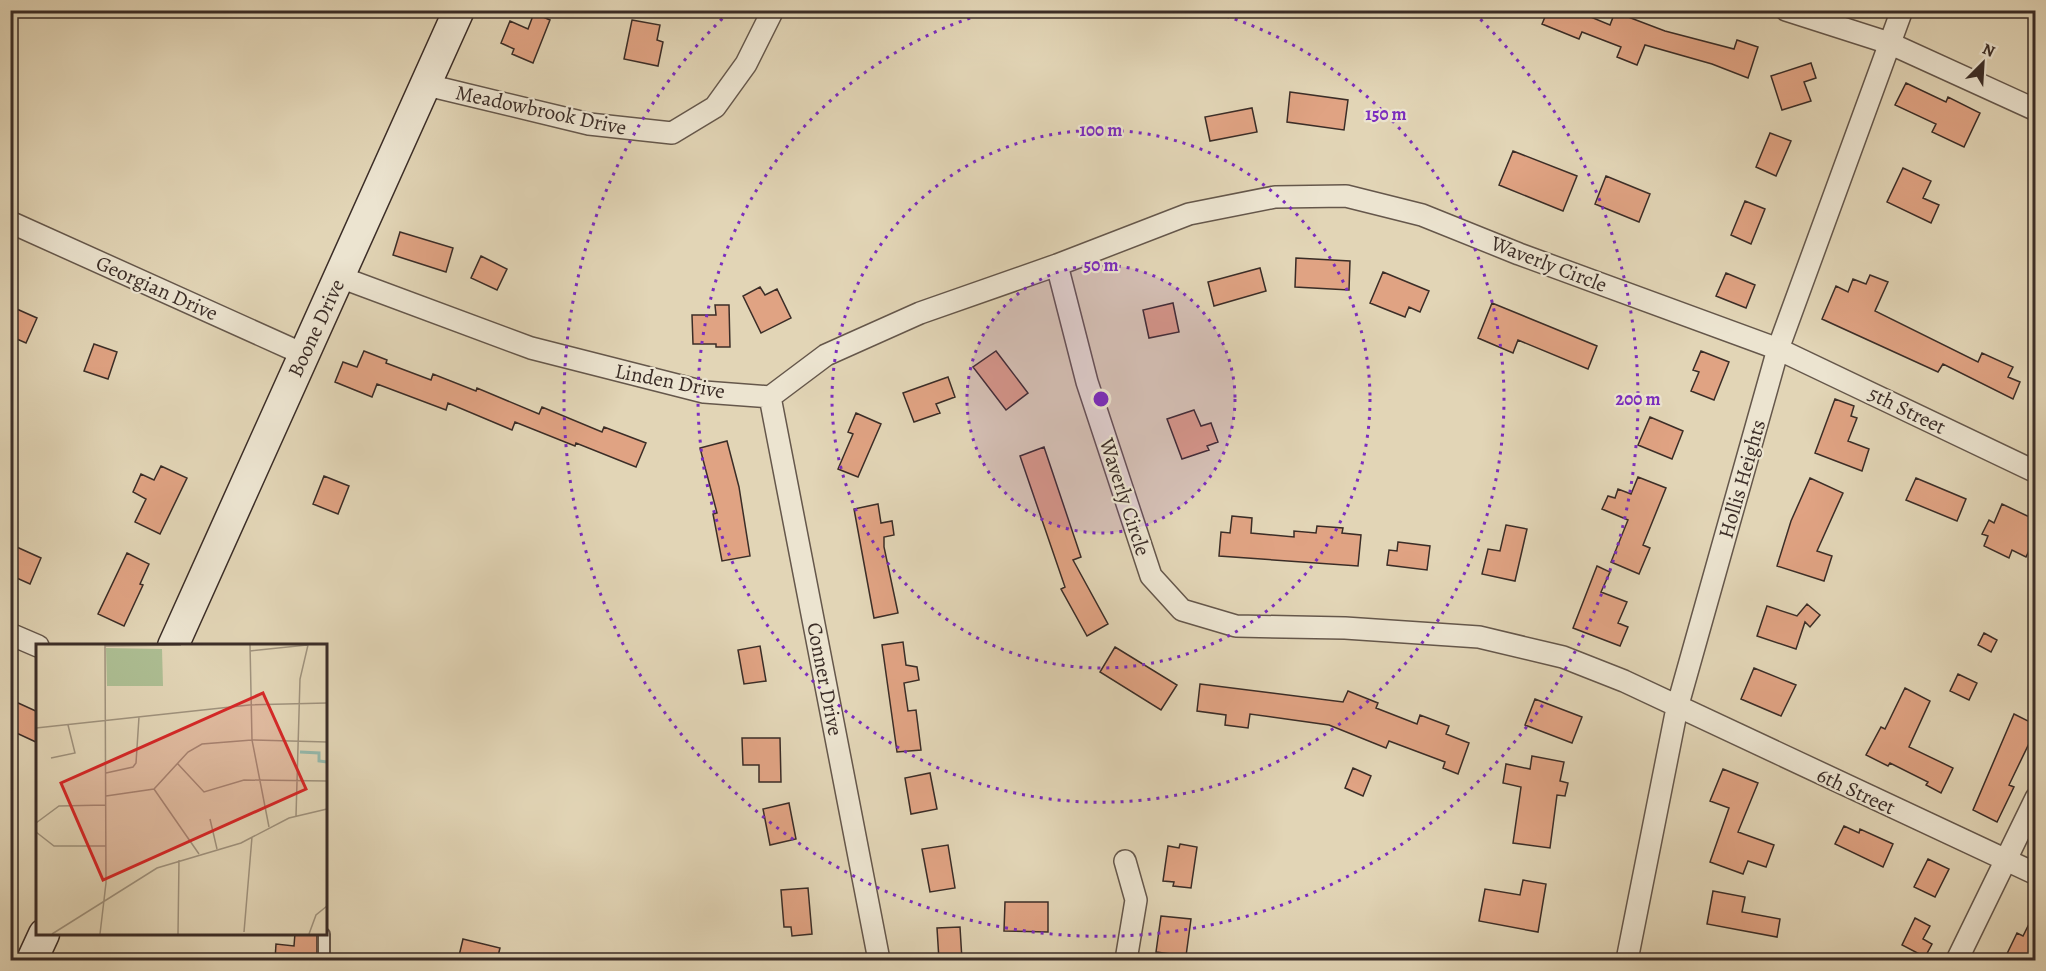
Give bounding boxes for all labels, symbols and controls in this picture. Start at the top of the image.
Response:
north arrow [1953,33,2013,93]
text: N [1979,38,1999,63]
street label: Meadowbrook Drive [453,78,629,142]
text: 150 m [1365,102,1407,126]
text: 100 m [1080,118,1122,142]
street label: Waverly Circle [1486,229,1611,299]
street label: Georgian Drive [92,249,222,327]
text: 50 m [1084,253,1118,277]
street label: Boone Drive [281,274,351,382]
street label: Linden Drive [613,357,727,405]
street label: 5th Street [1864,379,1950,441]
text: 200 m [1615,387,1661,411]
centre of rings [1091,389,1111,409]
street label: Hollis Heights [1712,416,1772,542]
street label: Waverly Circle [1092,434,1157,559]
street label: Conner Drive [800,620,850,738]
inset map [36,644,327,935]
street label: 6th Street [1812,761,1900,821]

